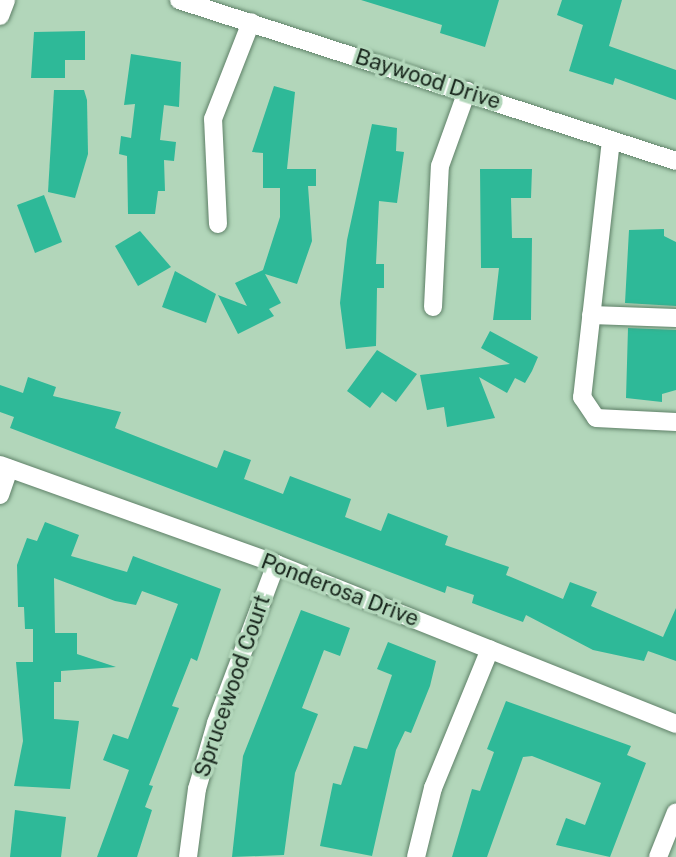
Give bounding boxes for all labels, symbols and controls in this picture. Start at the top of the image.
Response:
street label: Baywood Drive [352,43,504,115]
street label: Ponderosa Drive [257,548,423,632]
street label: Sprucewood Court [188,591,276,781]

